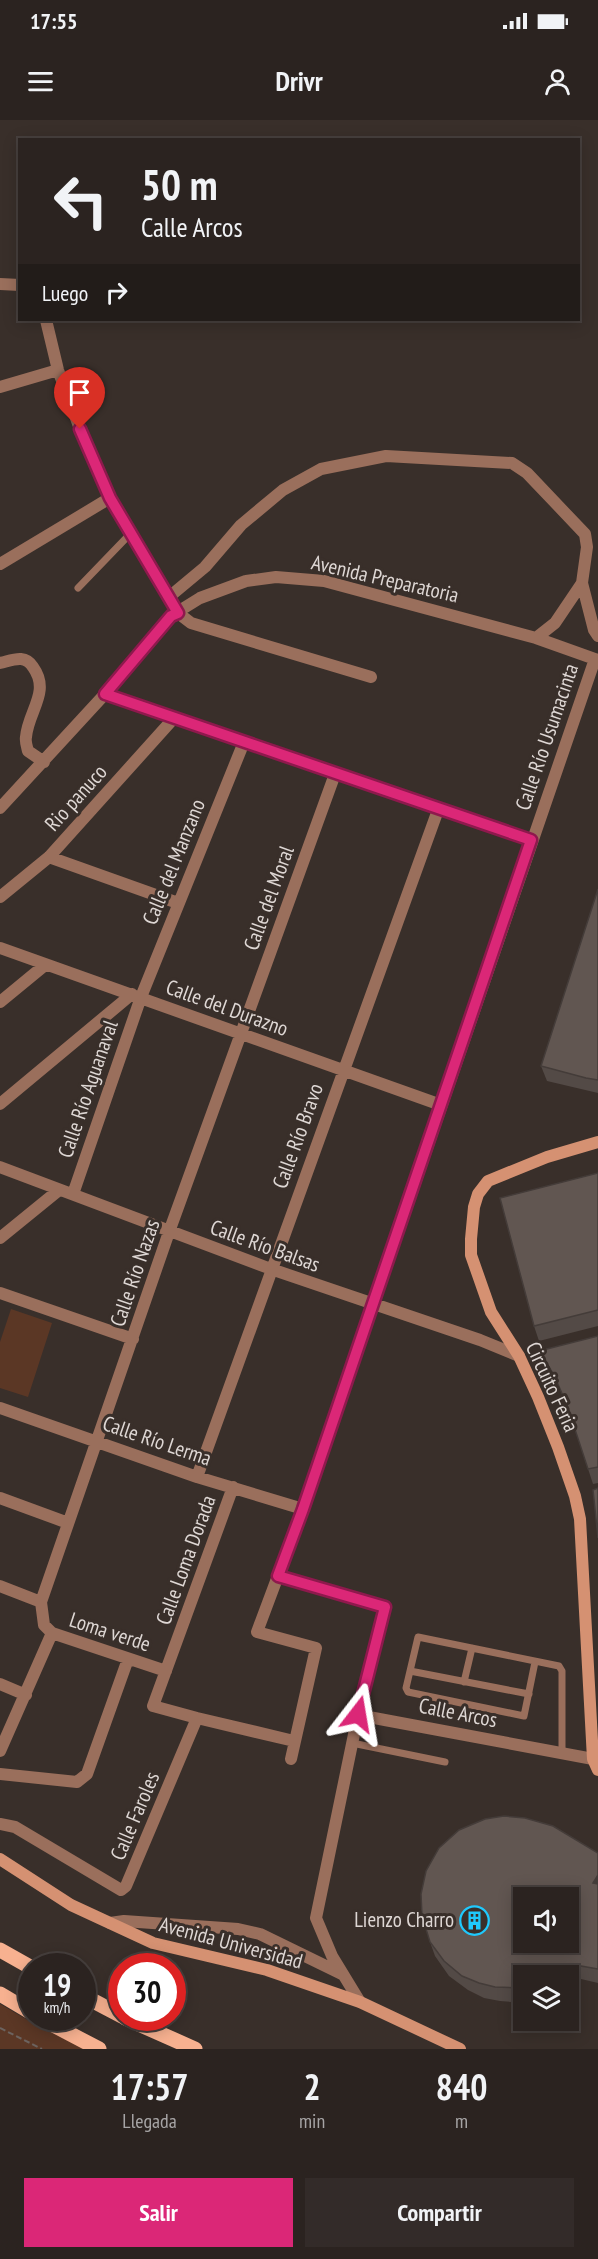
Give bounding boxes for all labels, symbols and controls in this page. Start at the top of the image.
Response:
text: 17:55 [30,7,78,35]
text: Drivr [275,64,323,98]
icon: menu [24,65,57,98]
icon: person [541,65,574,98]
text: 50 m [141,157,218,212]
icon: left [42,162,120,240]
text: Calle Arcos [141,210,243,244]
icon: right [100,276,133,309]
text: Luego [42,279,88,307]
pin [54,367,105,429]
icon: arrive [63,376,96,409]
street label: Avenida Preparatoria [309,548,461,609]
street label: Calle Río Usumacinta [509,660,584,814]
street label: Rio panuco [39,759,113,837]
street label: Calle del Manzano [136,795,211,929]
street label: Calle del Moral [237,842,300,954]
street label: Calle del Durazno [162,973,292,1042]
street label: Calle Río Aguanaval [51,1016,124,1161]
street label: Calle Río Bravo [266,1079,329,1192]
street label: Calle Río Balsas [207,1213,324,1278]
street label: Calle Río Nazas [104,1216,165,1330]
street label: Circuito Feria [520,1337,585,1436]
street label: Calle Río Lerma [99,1409,215,1472]
street label: Calle Loma Dorada [150,1491,221,1628]
street label: Loma verde [66,1606,154,1657]
position arrow [326,1682,390,1746]
street label: Calle Arcos [417,1692,499,1733]
street label: Calle Faroles [104,1768,165,1864]
map controls [513,1887,579,2031]
button: sound [513,1887,579,1953]
building icon: Lienzo Charro [459,1904,491,1936]
place label: Lienzo Charro [354,1906,454,1933]
street label: Avenida Universidad [156,1910,306,1975]
speed limit sign: 30 [108,1953,186,2031]
text: 19 [43,1965,71,2004]
button: layers [513,1965,579,2031]
text: km/h [44,1998,70,2017]
text: 17:57 [111,2063,188,2110]
text: 2 [303,2063,321,2110]
text: 840 [436,2063,487,2110]
text: Llegada [122,2108,177,2134]
text: min [299,2108,325,2134]
text: m [455,2108,468,2134]
button: Salir [24,2178,293,2247]
button: Compartir [305,2178,574,2247]

